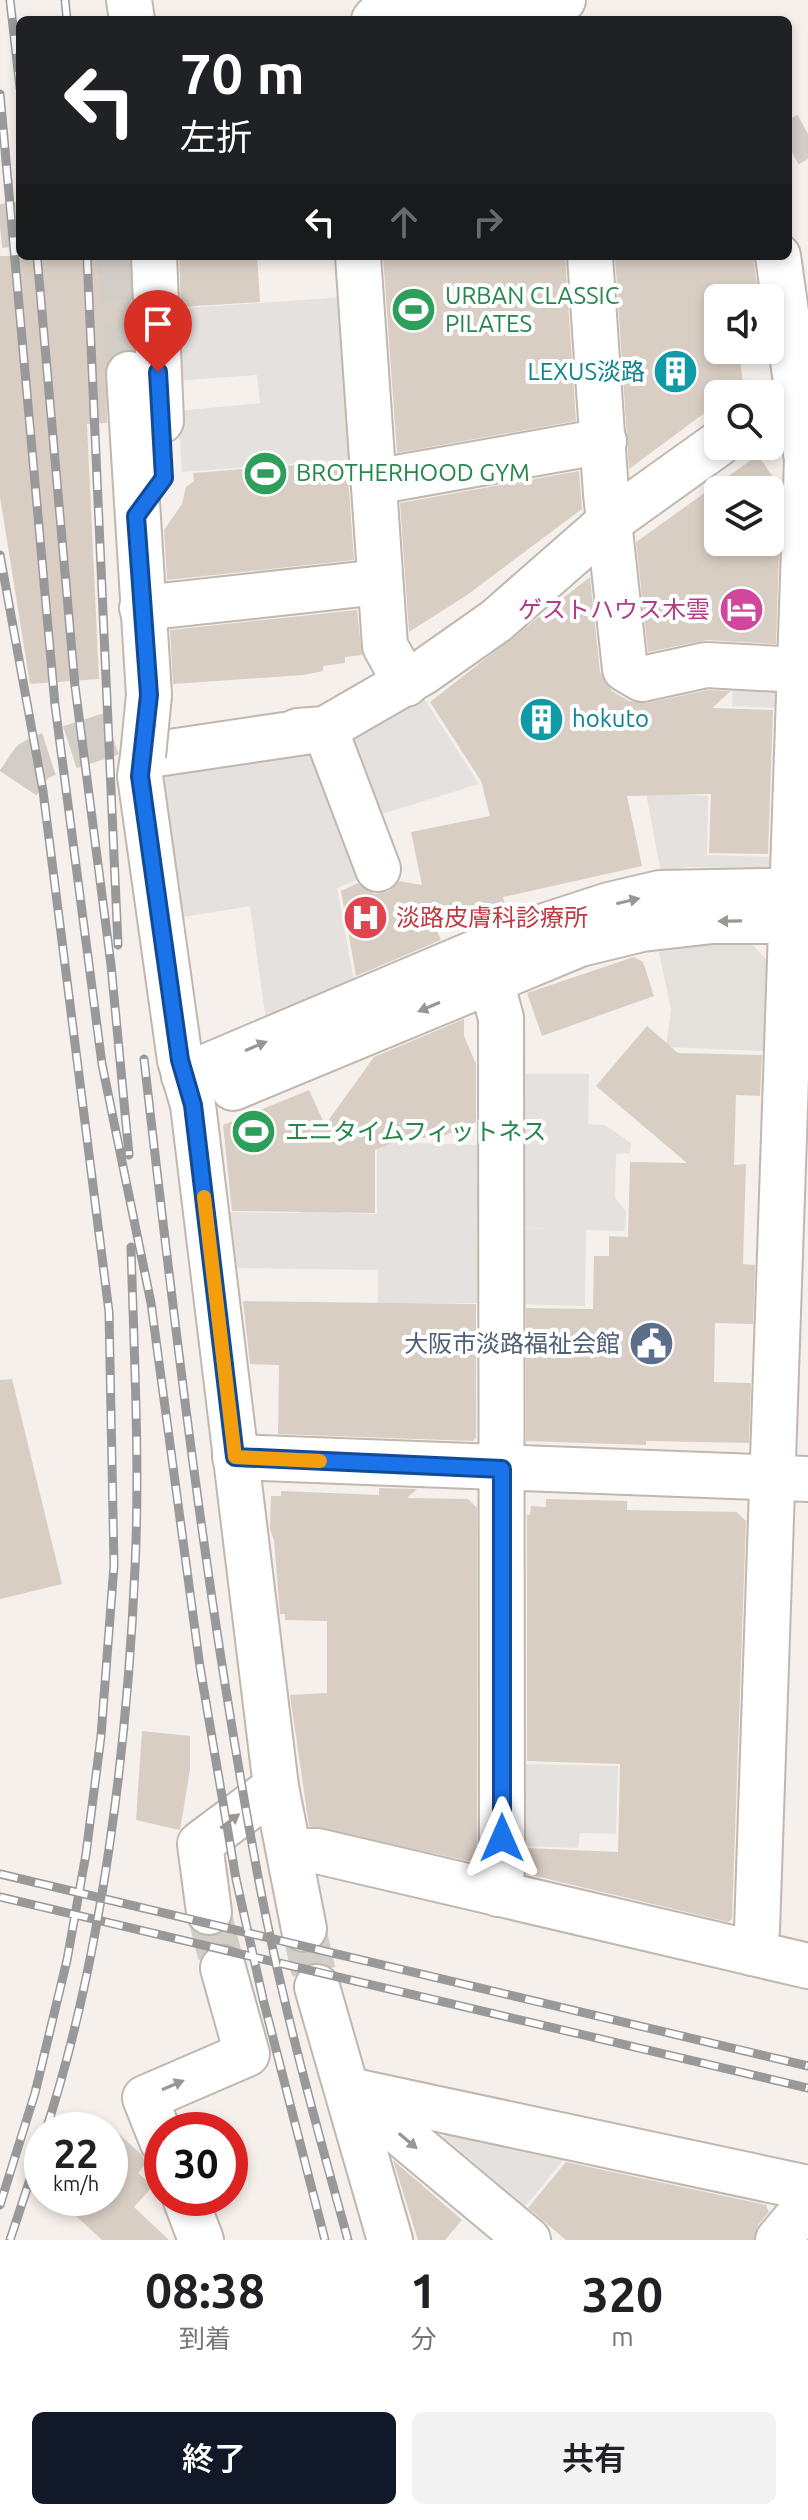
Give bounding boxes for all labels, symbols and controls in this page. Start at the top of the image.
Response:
text: 70 m [180,42,305,105]
icon: left [48,48,152,152]
text: 左折 [180,116,252,157]
icon: left [298,200,342,244]
icon: ahead [382,200,426,244]
icon: right [466,200,510,244]
place label: URBAN CLASSIC PILATES [445,282,620,337]
map controls [704,284,784,556]
button: sound [704,284,784,364]
sports icon: URBAN CLASSIC PILATES [390,286,438,334]
pin [124,290,192,372]
icon: arrive [136,302,180,346]
building icon: LEXUS淡路 [652,348,700,396]
place label: LEXUS淡路 [528,358,645,385]
button: search [704,380,784,460]
sports icon: BROTHERHOOD GYM [241,449,289,497]
place label: BROTHERHOOD GYM [296,459,530,486]
button: layers [704,476,784,556]
hotel icon: ゲストハウス木雲 [717,586,765,634]
place label: ゲストハウス木雲 [518,596,710,623]
building icon: hokuto [517,695,565,743]
place label: hokuto [572,705,649,732]
hospital icon: 淡路皮膚科診療所 [341,894,389,942]
one-way arrow [616,894,641,906]
place label: 淡路皮膚科診療所 [396,904,588,931]
one-way arrow [717,915,742,927]
one-way arrow [417,1001,441,1014]
one-way arrow [244,1039,268,1052]
sports icon: エニタイムフィットネス [230,1108,278,1156]
place label: エニタイムフィットネス [285,1118,547,1145]
public building icon: 大阪市淡路福祉会館 [627,1320,675,1368]
place label: 大阪市淡路福祉会館 [404,1330,620,1357]
position arrow [460,1796,544,1880]
one-way arrow [220,1814,241,1830]
one-way arrow [161,2079,185,2092]
speed limit sign: 30 [144,2112,248,2216]
text: 22 [53,2131,99,2176]
one-way arrow [397,2132,417,2149]
text: km/h [53,2172,99,2195]
text: 08:38 [145,2263,265,2317]
text: 1 [410,2263,437,2317]
text: 320 [582,2267,663,2321]
text: m [611,2322,634,2351]
text: 到着 [179,2324,231,2353]
text: 分 [410,2324,436,2353]
button: 終了 [32,2412,396,2504]
button: 共有 [412,2412,776,2504]

